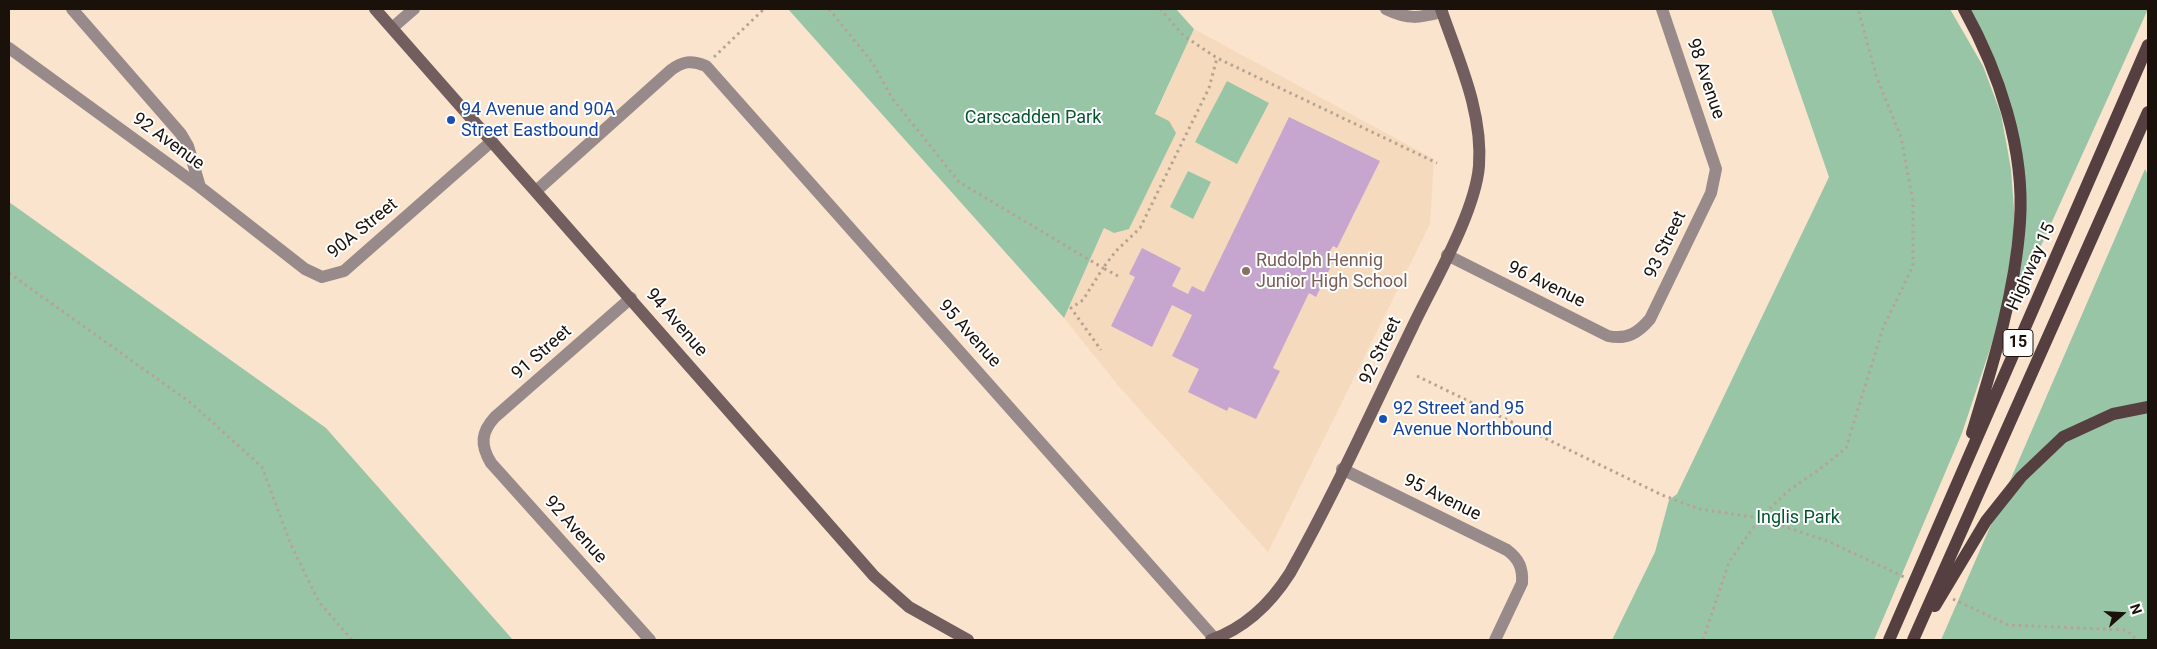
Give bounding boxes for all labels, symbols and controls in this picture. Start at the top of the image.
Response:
street label: 98 Avenue [1681,36,1729,122]
place label: 94 Avenue and 90A Street Eastbound [461,99,615,142]
park label: Carscadden Park [965,107,1101,129]
street label: 92 Avenue [128,109,208,175]
marker: 94 Avenue and 90A Street Eastbound [445,114,457,126]
street label: 90A Street [324,194,402,264]
street label: 93 Street [1640,208,1692,282]
street label: Highway 15 [2003,220,2061,314]
place label: Rudolph Hennig Junior High School [1256,250,1408,292]
street label: 96 Avenue [1504,257,1588,313]
marker: Rudolph Hennig Junior High School [1240,265,1252,277]
street label: 94 Avenue [640,284,712,362]
street label: 95 Avenue [933,296,1005,372]
street label: 92 Street [1355,314,1407,388]
street label: 91 Street [508,321,576,385]
road number: 15 [2003,329,2033,356]
place label: 92 Street and 95 Avenue Northbound [1393,398,1552,440]
marker: 92 Street and 95 Avenue Northbound [1377,413,1389,425]
street label: 95 Avenue [1400,470,1484,526]
street label: 92 Avenue [539,492,611,568]
park label: Inglis Park [1756,507,1840,529]
north arrow [2097,589,2147,639]
text: N [2127,602,2145,616]

